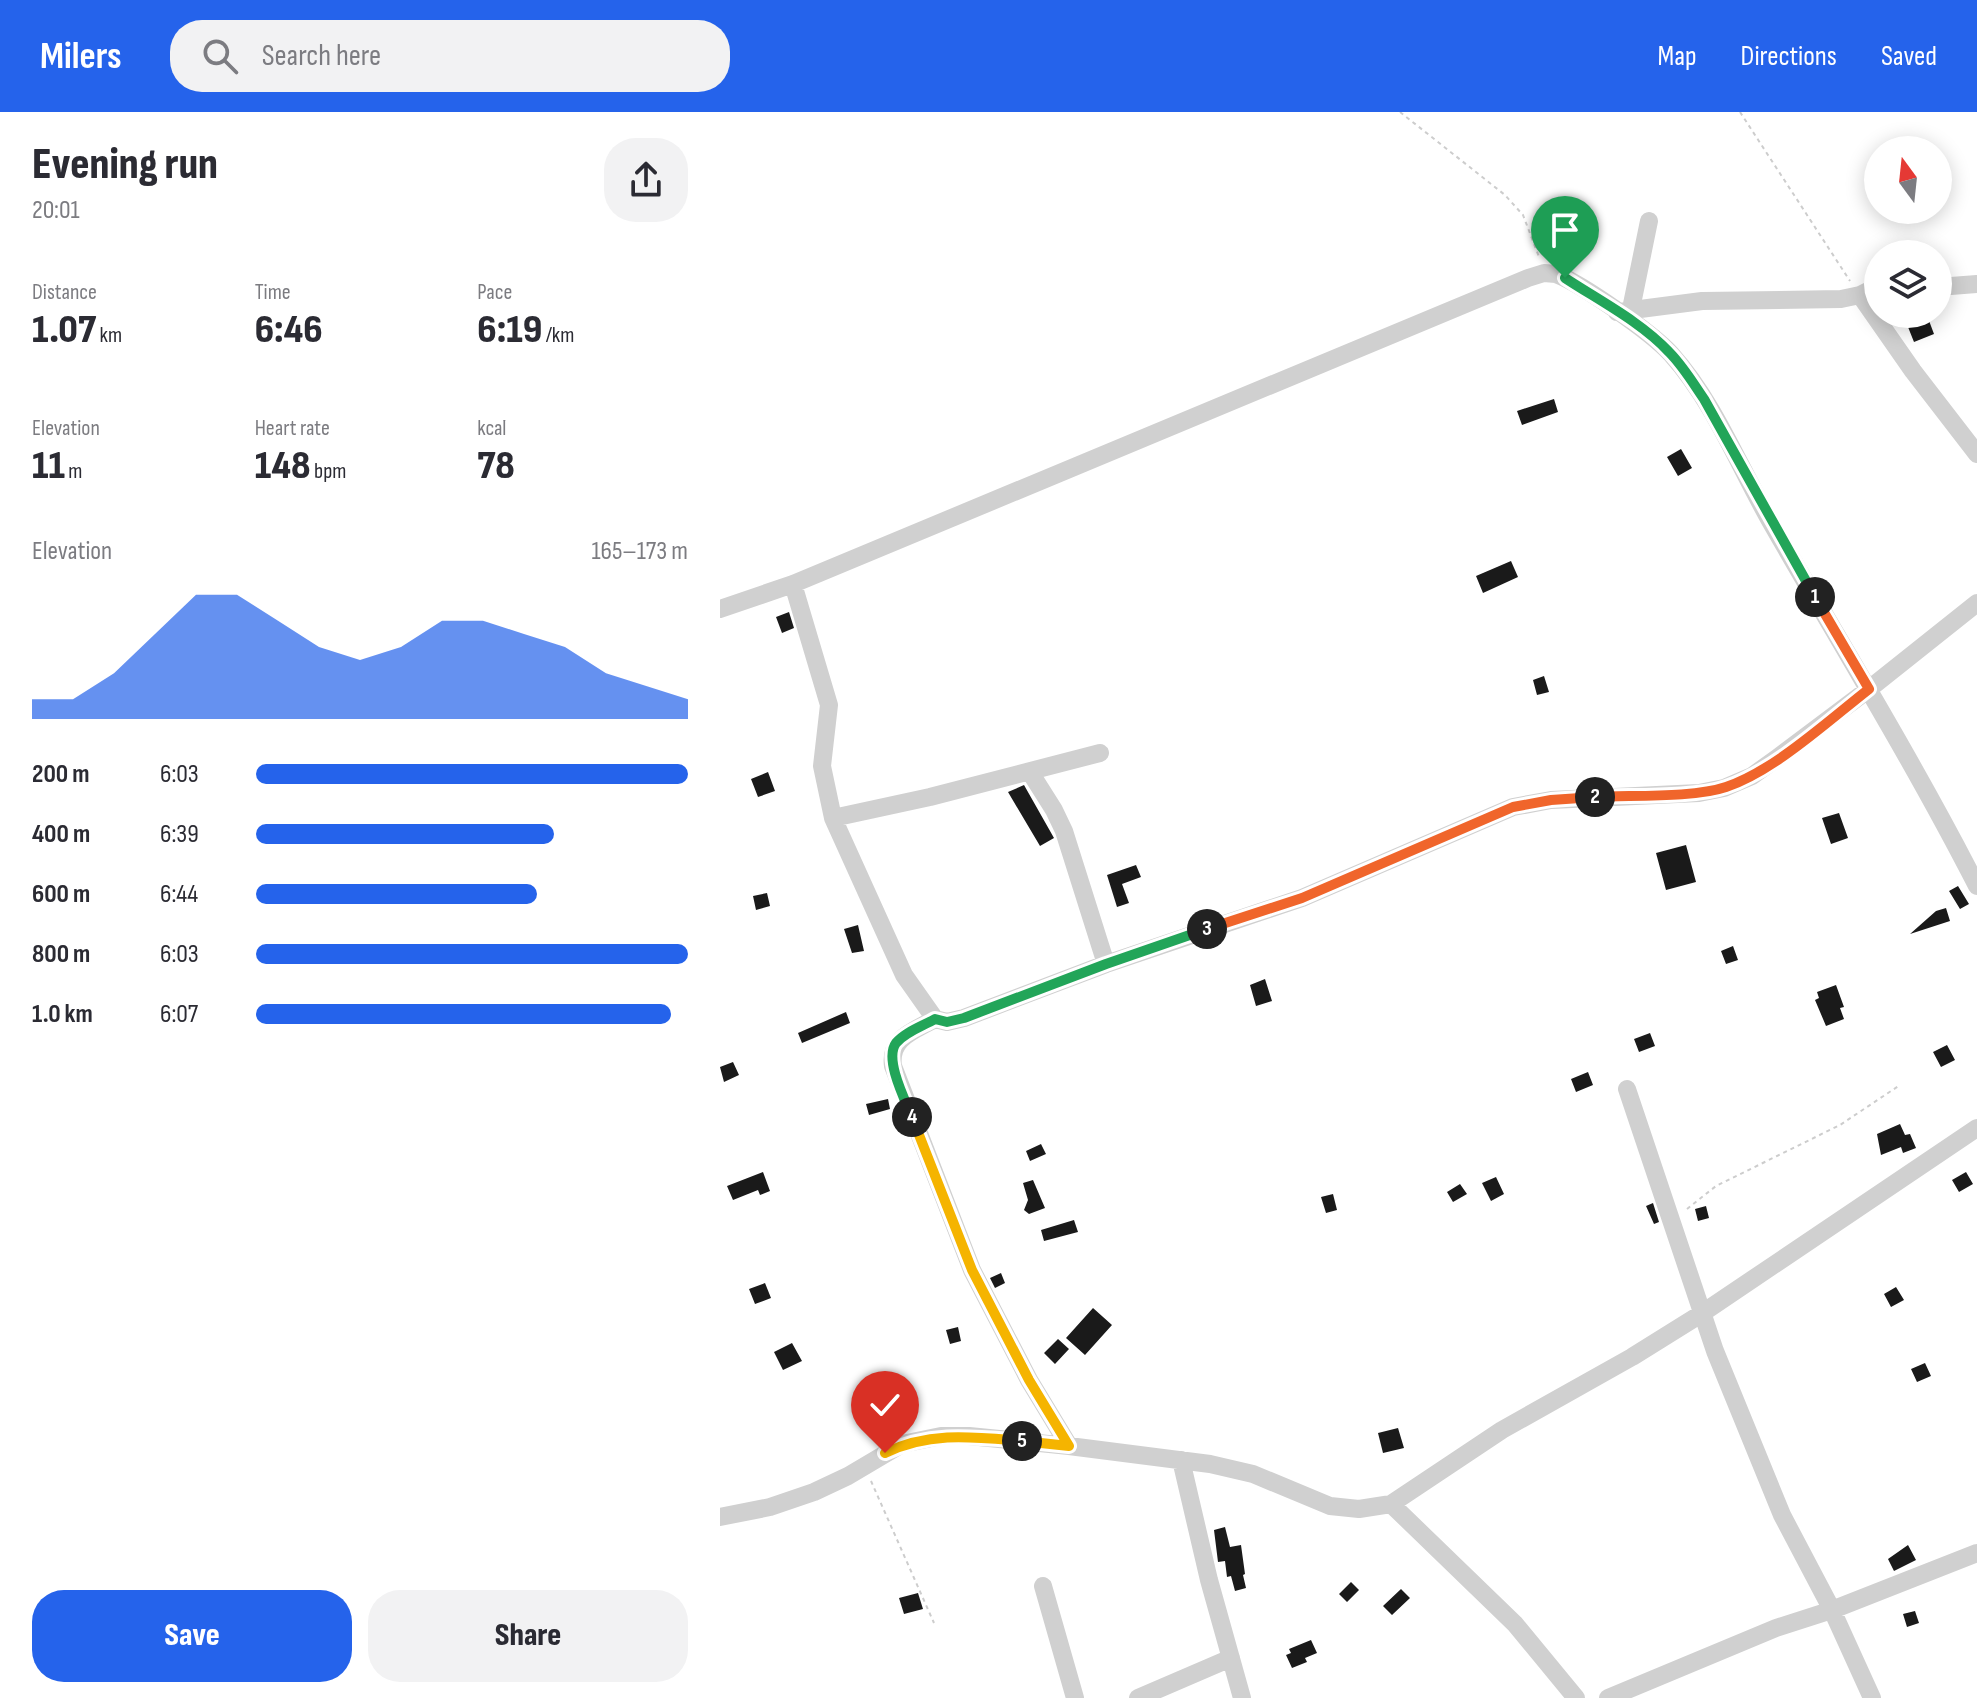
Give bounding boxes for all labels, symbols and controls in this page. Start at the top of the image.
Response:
search box [170,20,730,92]
text: Milers [40,34,122,79]
icon: search [198,34,242,78]
text: Search here [262,38,381,74]
text: Map [1658,40,1697,73]
text: Directions [1741,40,1837,73]
text: Saved [1881,40,1937,73]
north arrow [1864,136,1952,224]
map controls [1864,136,1952,328]
text: Evening run [32,138,218,191]
button: share [604,138,688,222]
text: 20:01 [32,195,80,226]
pin [1531,196,1599,278]
icon: arrive [1543,208,1587,252]
button: layers [1864,240,1952,328]
text: Distance [32,279,97,306]
text: Time [255,279,291,306]
text: Pace [477,279,512,306]
text: 1.07 [32,306,96,354]
text: 6:46 [255,306,323,354]
text: 6:19 [477,306,542,354]
text: km [96,322,122,349]
text: /km [542,322,574,349]
text: Elevation [32,415,100,442]
text: Heart rate [255,415,330,442]
text: kcal [477,415,506,442]
text: 11 [32,442,65,490]
text: 148 [255,442,311,490]
text: 78 [477,442,515,490]
text: m [65,458,82,485]
text: bpm [311,458,346,485]
text: Elevation [32,536,112,567]
text: 165–173 m [591,536,688,567]
pin: 1 [1795,577,1835,617]
text: 1 [1811,583,1819,610]
text: 200 m [32,759,89,790]
text: 6:03 [160,759,199,790]
pin: 2 [1575,777,1615,817]
text: 2 [1590,783,1600,810]
text: 400 m [32,819,90,850]
text: 6:39 [160,819,199,850]
text: 600 m [32,879,90,910]
text: 6:44 [160,879,198,910]
pin: 3 [1187,909,1227,949]
text: 3 [1202,915,1212,942]
text: 800 m [32,939,90,970]
text: 6:03 [160,939,199,970]
text: 1.0 km [32,999,93,1030]
text: 6:07 [160,999,198,1030]
pin: 4 [892,1097,932,1137]
text: 4 [907,1103,917,1130]
pin [851,1371,919,1453]
icon: check [863,1383,907,1427]
pin: 5 [1002,1421,1042,1461]
text: 5 [1017,1427,1027,1454]
button: Save [32,1590,352,1682]
button: Share [368,1590,688,1682]

